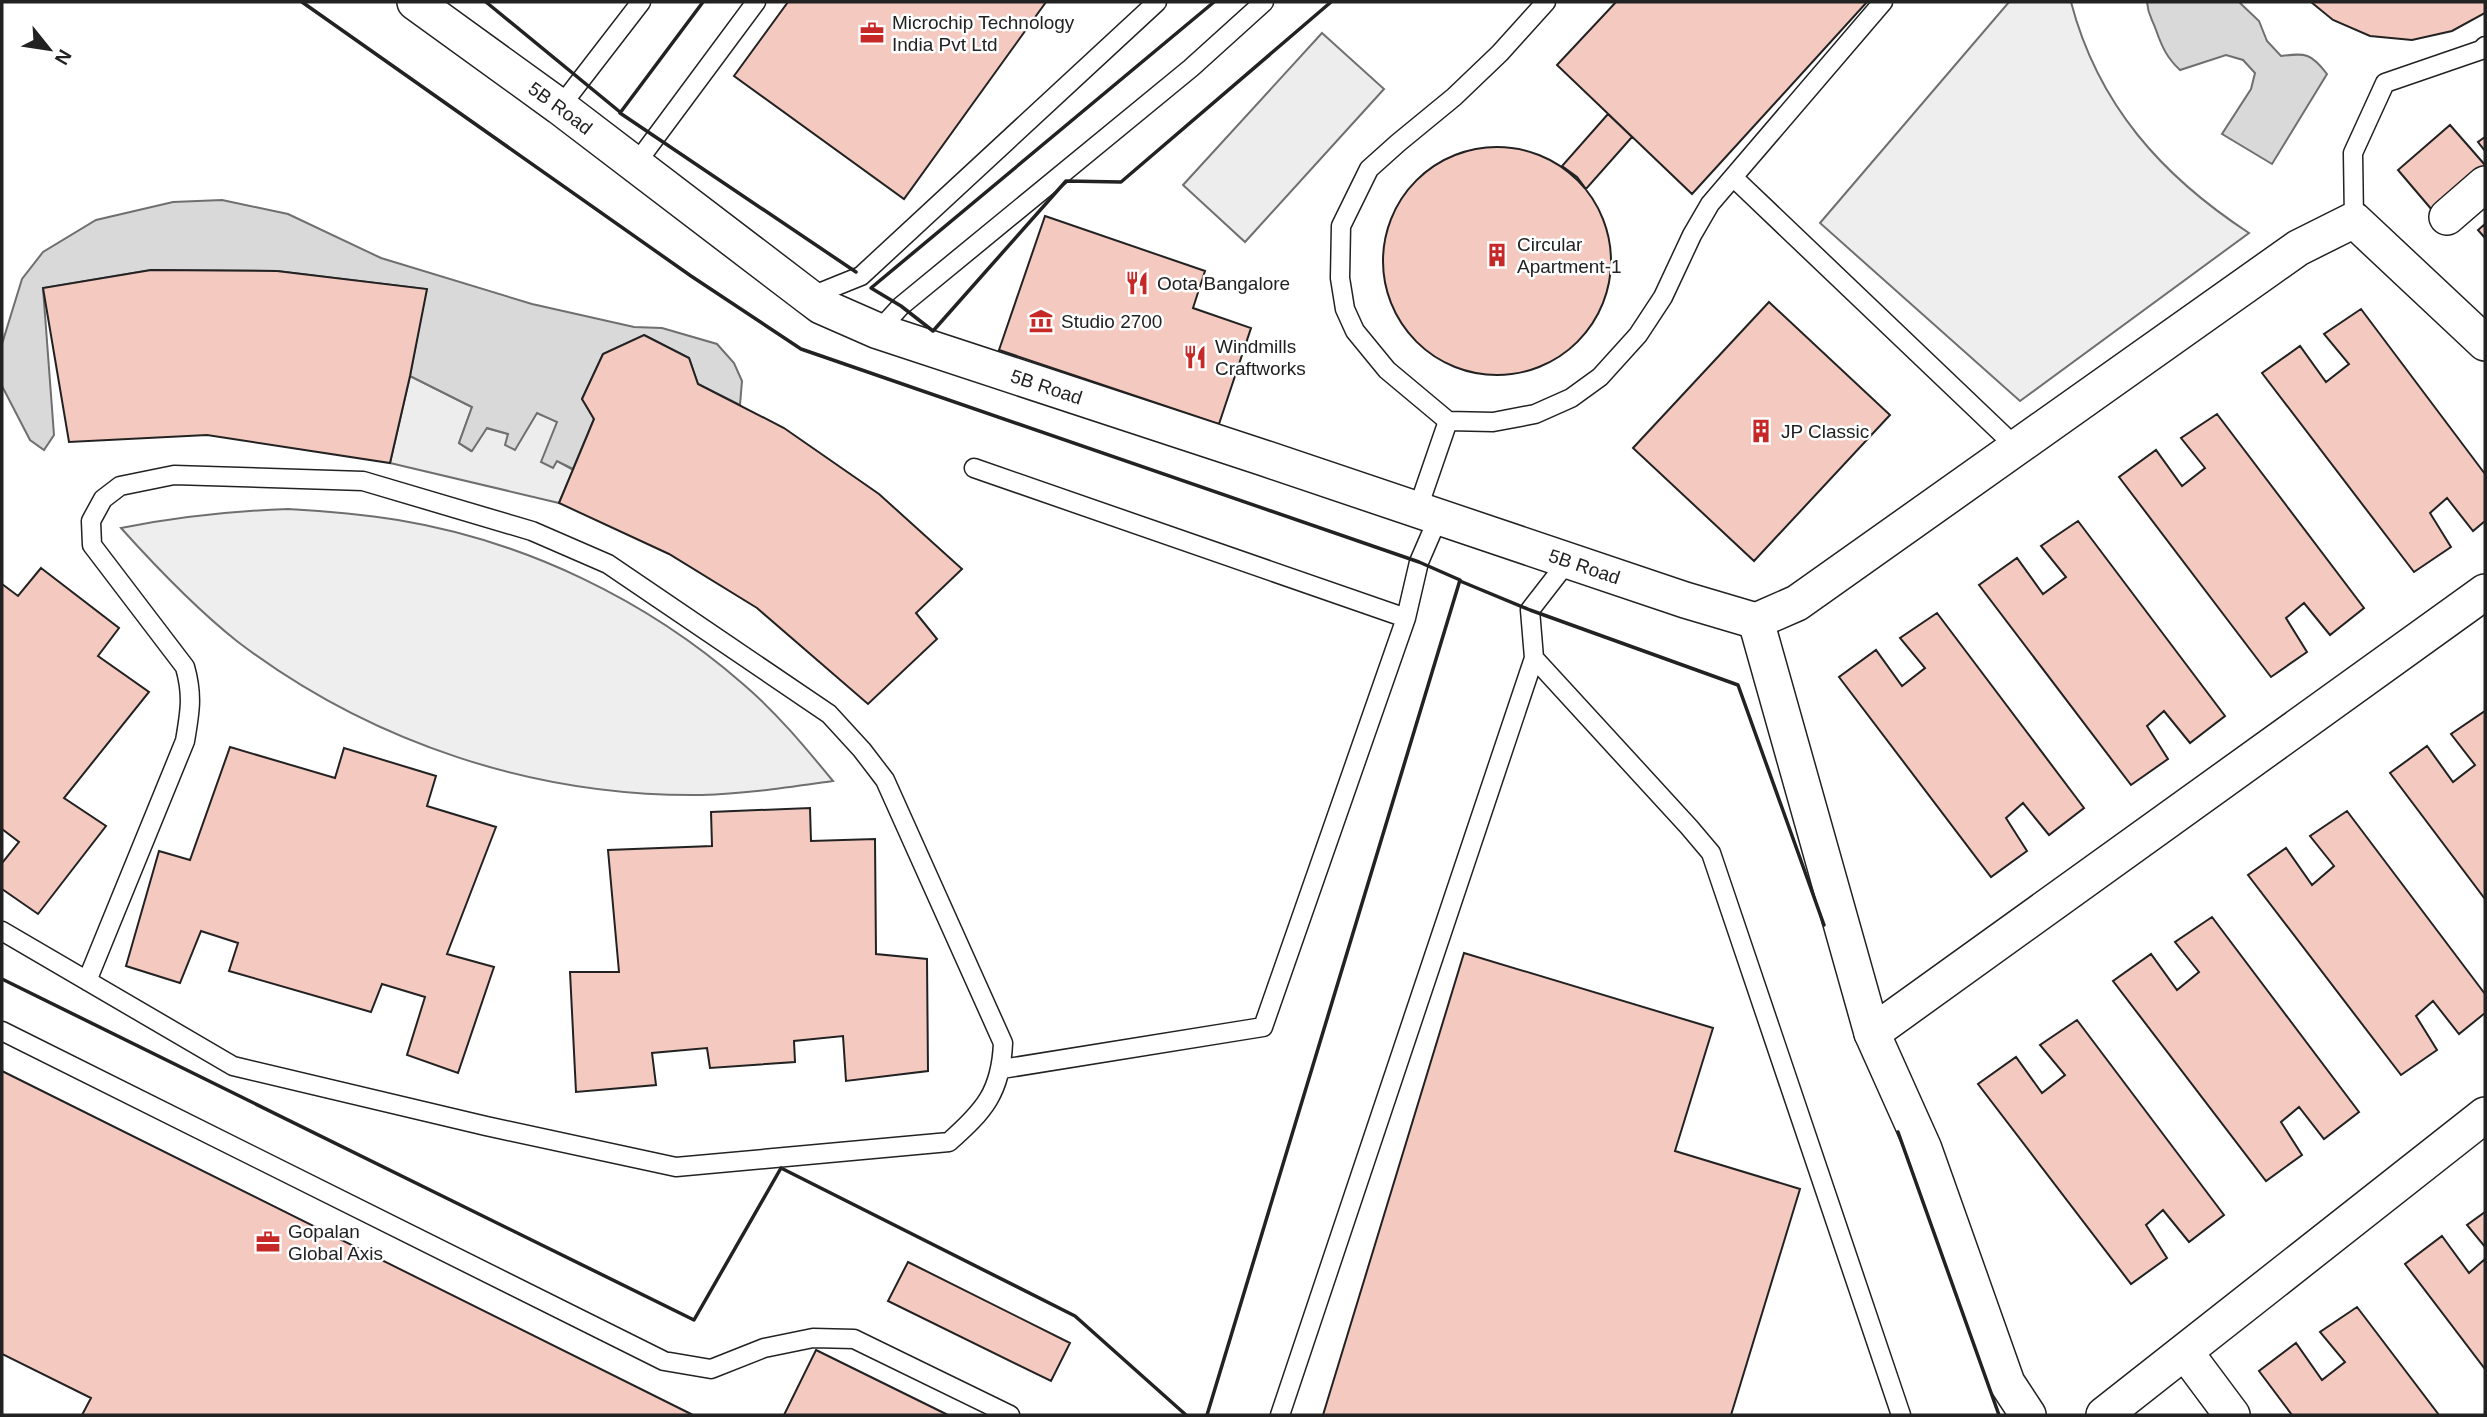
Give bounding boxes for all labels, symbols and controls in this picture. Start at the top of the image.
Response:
place label: Microchip Technology India Pvt Ltd [892,12,1075,55]
north arrow [14,14,84,84]
office icon: Microchip Technology India Pvt Ltd [858,19,886,47]
text: N [51,46,76,68]
street label: 5B Road [525,77,597,138]
place label: Circular Apartment-1 [1517,234,1622,277]
building icon: Circular Apartment-1 [1483,241,1511,269]
restaurant icon: Oota Bangalore [1123,269,1151,297]
place label: Oota Bangalore [1157,273,1290,294]
museum icon: Studio 2700 [1027,307,1055,335]
place label: Studio 2700 [1061,311,1162,332]
place label: Windmills Craftworks [1215,336,1306,379]
restaurant icon: Windmills Craftworks [1181,343,1209,371]
street label: 5B Road [1008,365,1085,408]
building icon: JP Classic [1747,417,1775,445]
place label: JP Classic [1781,421,1869,442]
street label: 5B Road [1546,544,1623,588]
place label: Gopalan Global Axis [288,1221,383,1264]
office icon: Gopalan Global Axis [254,1228,282,1256]

